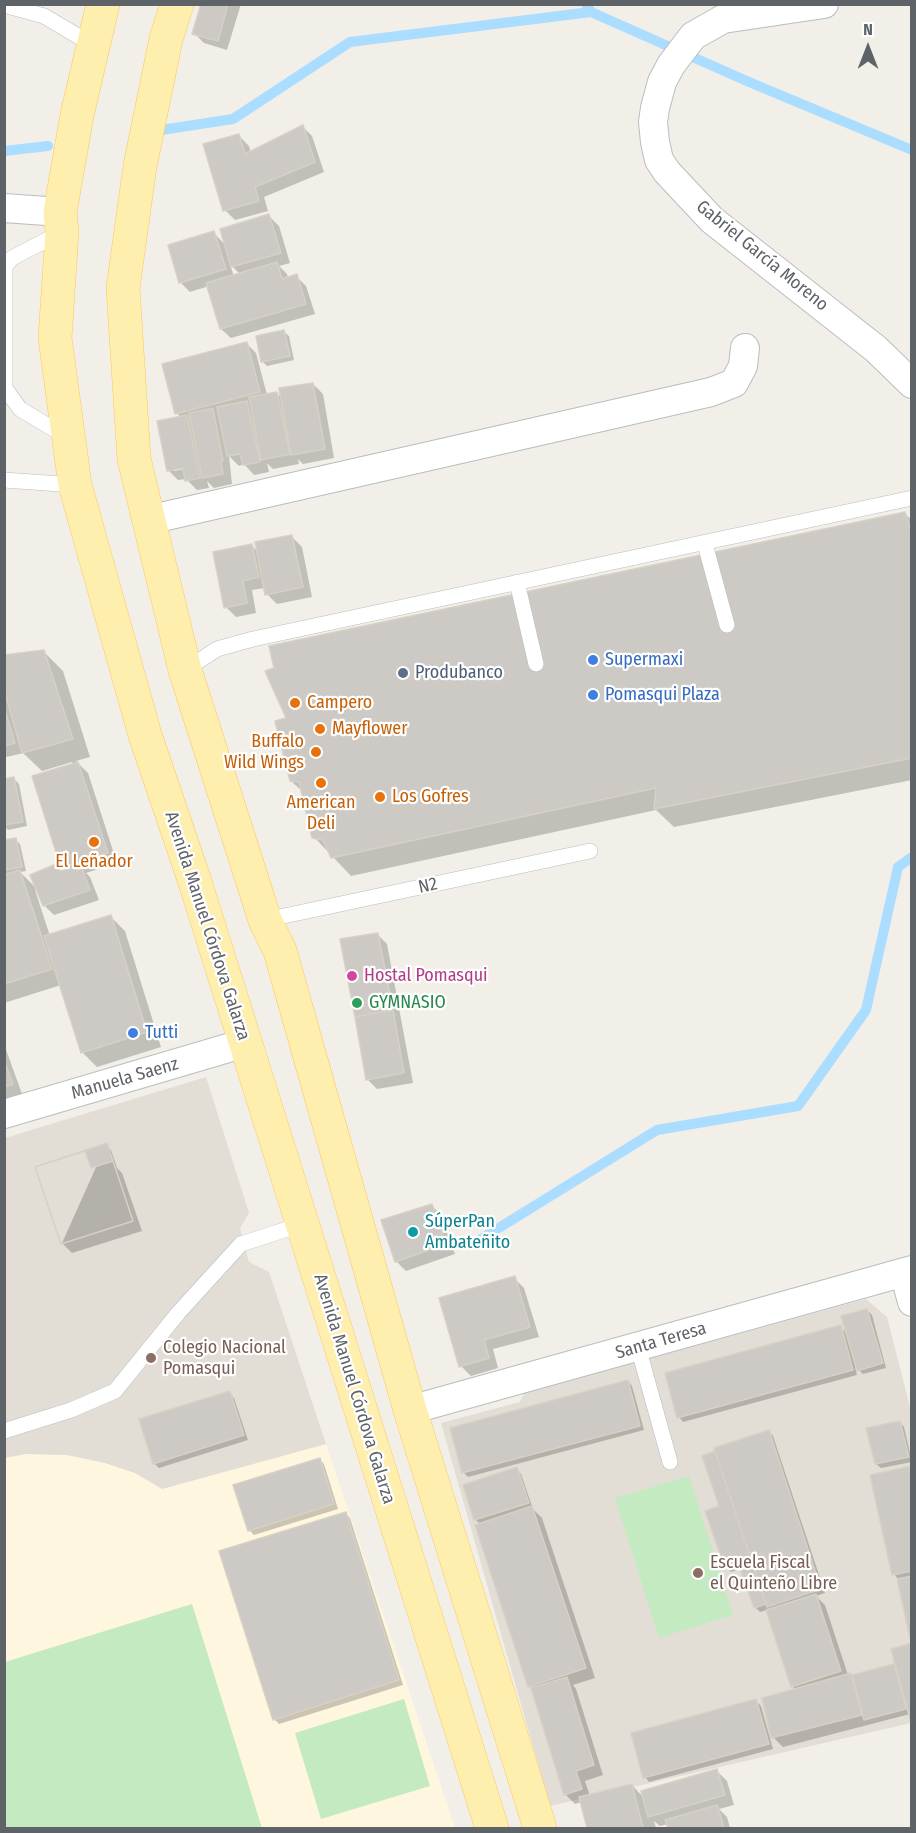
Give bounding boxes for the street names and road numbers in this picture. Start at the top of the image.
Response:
street label: Gabriel García Moreno [692,196,832,316]
street label: Avenida Manuel Córdova Galarza [160,809,254,1043]
street label: N2 [417,873,439,899]
street label: Manuela Saenz [69,1053,181,1105]
street label: Avenida Manuel Córdova Galarza [309,1271,399,1507]
street label: Santa Teresa [613,1318,709,1364]

